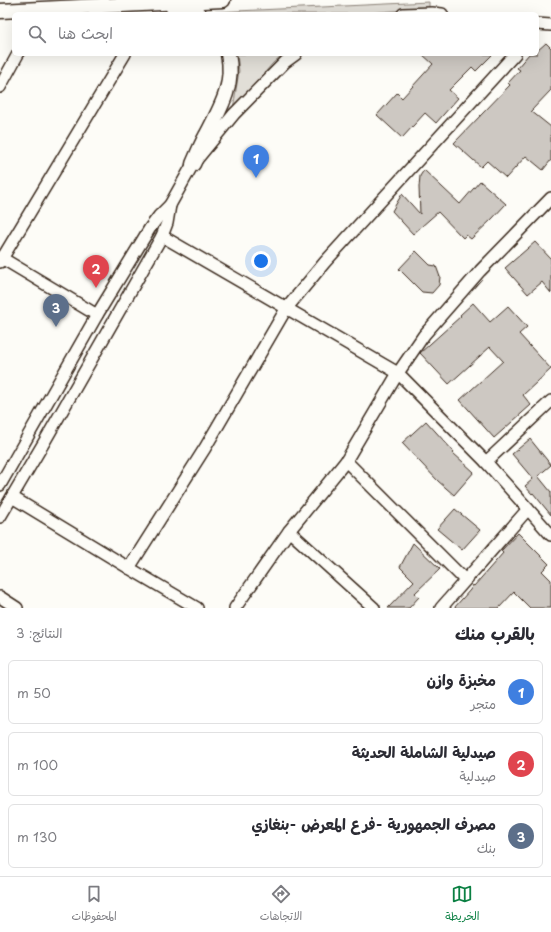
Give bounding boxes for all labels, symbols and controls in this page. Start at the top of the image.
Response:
search box [12,12,539,56]
text: ابحث هنا [58,21,113,44]
icon: search [26,23,48,45]
pin: 1 [243,145,269,178]
your location [251,251,271,271]
pin: 2 [83,255,109,288]
pin: 3 [43,294,69,327]
text: بالقرب منك [455,620,535,646]
text: النتائج: 3 [16,623,63,642]
text: مخبزة وازن [427,668,496,691]
text: 50 m [17,683,51,702]
text: 1 [518,683,524,702]
text: متجر [471,694,496,713]
text: صيدلية الشاملة الحديثة [352,740,496,763]
text: 100 m [17,755,58,774]
text: 2 [516,755,526,774]
text: صيدلية [459,766,496,785]
text: مصرف الجمهورية -فرع المعرض -بنغازي [251,812,496,835]
text: 130 m [17,827,57,846]
text: 3 [517,827,525,846]
text: بنك [477,838,496,857]
tab: المحفوظات [72,883,117,926]
tab: الاتجاهات [260,883,302,926]
tab: الخريطة [445,883,480,926]

